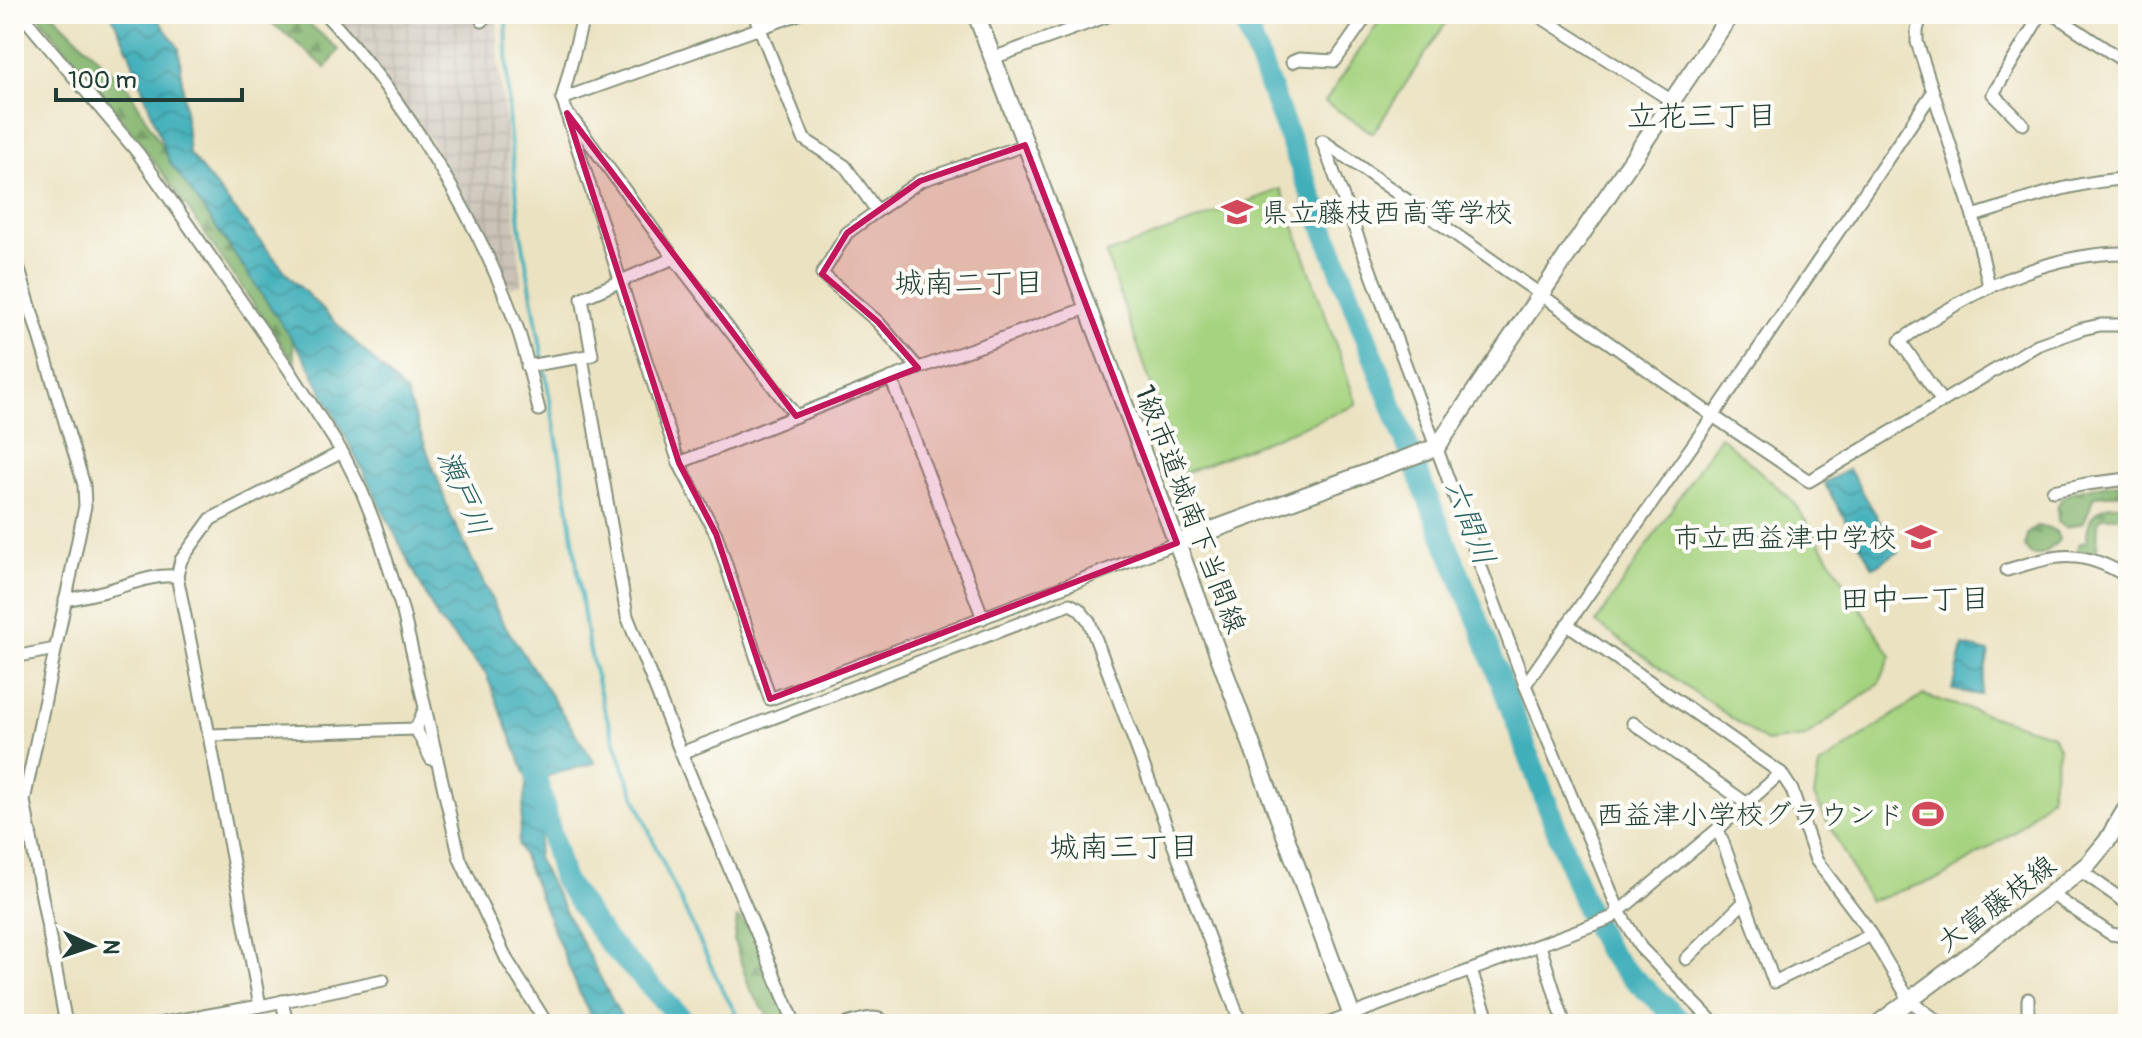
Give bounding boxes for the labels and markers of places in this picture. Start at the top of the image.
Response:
school or university icon: 県立藤枝西高等学校 [1220,195,1254,229]
place label: 県立藤枝西高等学校 [1261,196,1513,231]
school or university icon: 市立西益津中学校 [1904,520,1938,554]
place label: 市立西益津中学校 [1673,521,1897,556]
sports icon: 西益津小学校グラウンド [1911,797,1945,831]
place label: 西益津小学校グラウンド [1596,798,1904,833]

